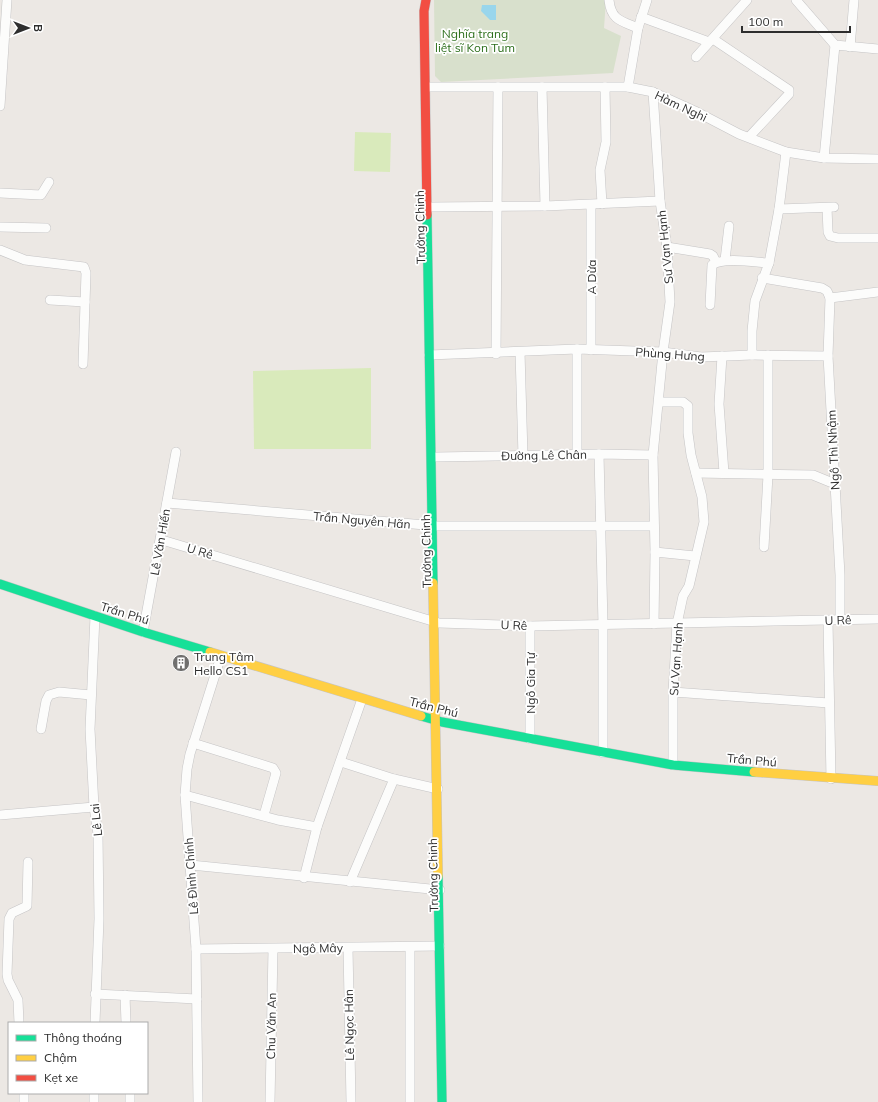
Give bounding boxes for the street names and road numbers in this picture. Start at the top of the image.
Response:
street label: Hàm Nghi [652,87,710,125]
street label: Trường Chinh [412,190,428,264]
street label: Sư Vạn Hạnh [654,210,676,284]
street label: A Dừa [584,259,599,295]
street label: Phùng Hưng [635,344,705,364]
street label: Ngô Thì Nhậm [823,410,843,490]
street label: Đường Lê Chân [501,447,587,463]
street label: Lê Văn Hiến [147,507,173,577]
street label: Trần Nguyên Hãn [313,508,411,532]
street label: Trường Chinh [418,514,434,588]
street label: U Rê [185,540,215,562]
street label: Trần Phú [99,599,151,627]
street label: U Rê [824,612,852,628]
street label: U Rê [500,617,528,633]
street label: Sư Vạn Hạnh [666,622,686,696]
street label: Ngô Gia Tự [523,651,538,714]
street label: Trần Phú [408,694,460,720]
street label: Trần Phú [727,750,777,770]
street label: Lê Lai [87,803,105,837]
street label: Lê Đình Chính [181,837,201,915]
street label: Trường Chinh [425,838,441,912]
street label: Ngô Mây [293,940,344,956]
street label: Lê Ngọc Hân [341,989,357,1061]
street label: Chu Văn An [263,992,279,1060]

